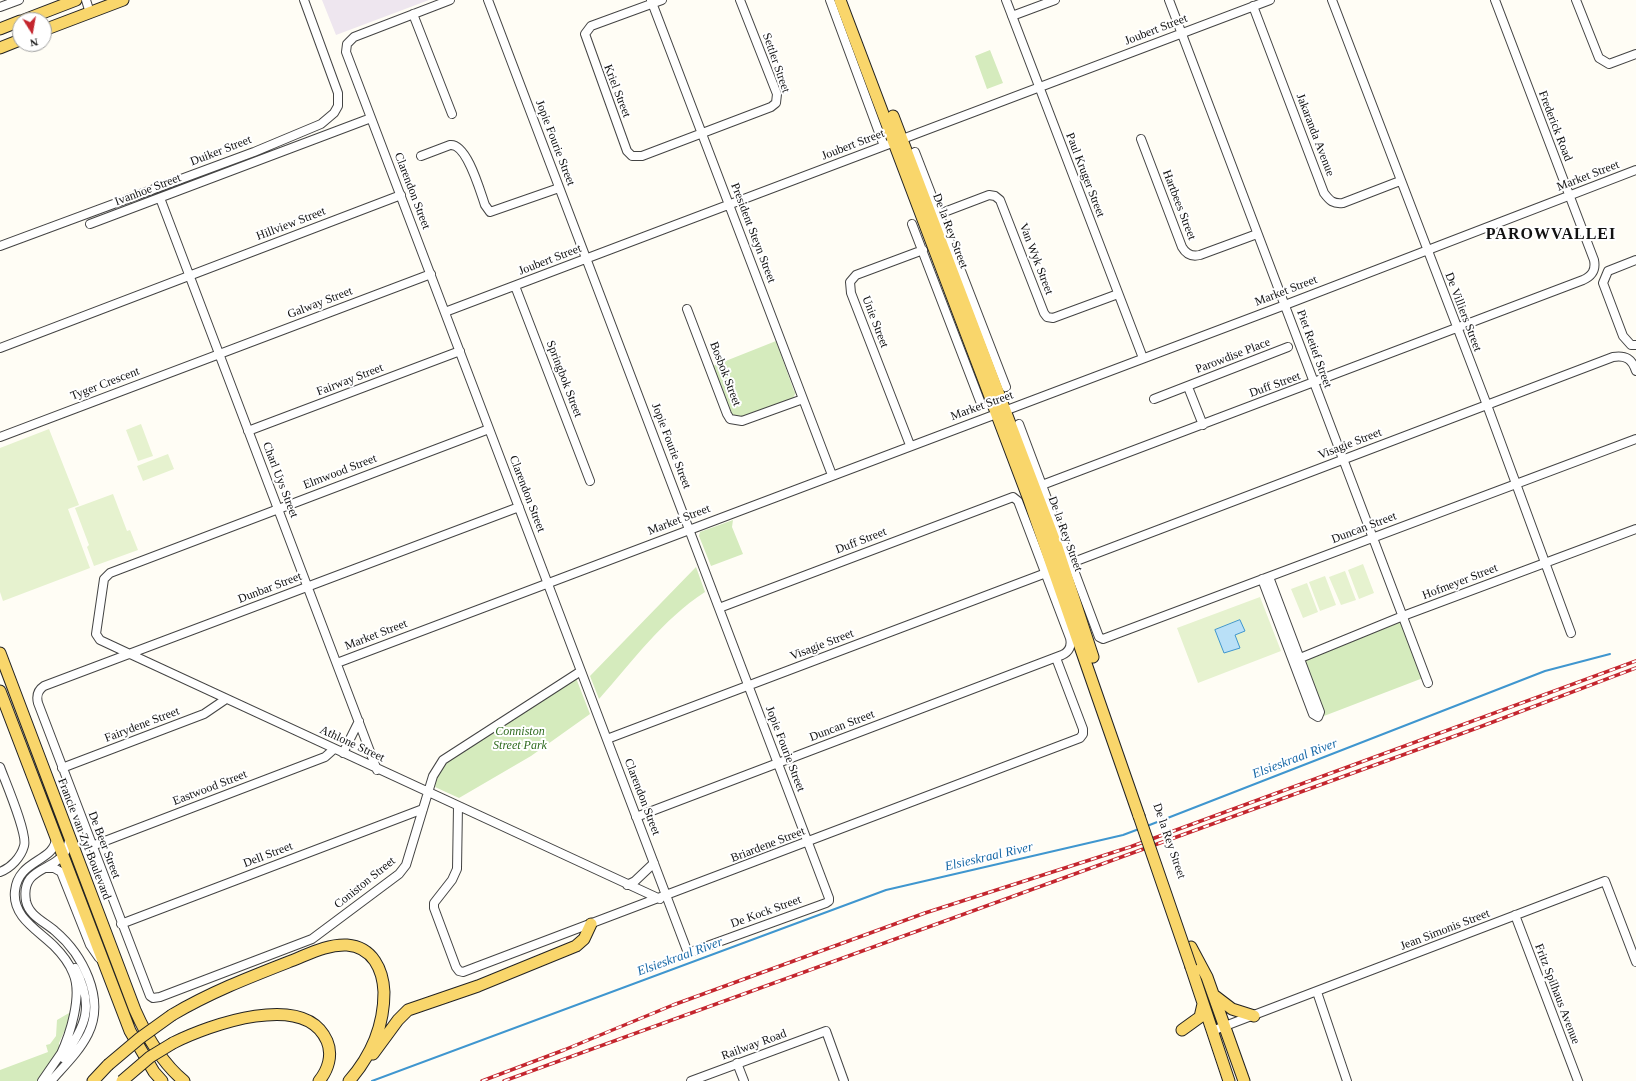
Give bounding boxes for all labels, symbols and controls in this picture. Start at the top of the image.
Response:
street label: Joubert Street [1122,11,1190,49]
north arrow [12,12,52,52]
street label: Settler Street [759,31,793,95]
text: N [29,36,39,49]
street label: Kriel Street [600,62,634,120]
street label: Frederick Road [1535,89,1575,163]
street label: Jakaranda Avenue [1293,92,1337,178]
street label: Jopie Fourie Street [532,98,578,188]
street label: Joubert Street [819,126,887,164]
street label: Paul Kruger Street [1062,131,1108,219]
street label: Duiker Street [188,133,254,169]
street label: Clarendon Street [391,151,433,231]
street label: Market Street [1555,158,1621,194]
street label: Hartbees Street [1159,168,1199,242]
street label: Ivanhoe Street [113,171,183,209]
street label: President Steyn Street [727,181,779,285]
street label: De la Rey Street [929,192,971,270]
street label: Hillview Street [254,204,328,244]
street label: Van Wyk Street [1016,221,1056,297]
district label: PAROWVALLEI [1486,225,1616,245]
street label: Joubert Street [516,241,584,279]
street label: De Villiers Street [1441,271,1485,353]
street label: Market Street [1253,273,1319,309]
street label: Galway Street [286,284,354,322]
street label: Unie Street [859,294,891,350]
street label: Piet Retief Street [1293,308,1335,390]
street label: Parowdise Place [1194,335,1272,377]
street label: Springbok Street [543,339,585,419]
street label: Bosbok Street [706,340,744,408]
street label: Fairway Street [315,361,385,399]
street label: Tyger Crescent [68,364,142,404]
street label: Duff Street [1247,369,1303,401]
street label: Market Street [949,388,1015,424]
street label: Jopie Fourie Street [648,401,694,491]
street label: Visagie Street [1316,425,1384,463]
street label: Charl Uys Street [259,440,301,520]
street label: Elmwood Street [301,451,379,493]
street label: Clarendon Street [506,454,548,534]
street label: De la Rey Street [1045,494,1085,574]
street label: Market Street [646,502,712,538]
street label: Duncan Street [1330,509,1398,547]
street label: Duff Street [833,525,889,557]
street label: Hofmeyer Street [1420,561,1500,603]
street label: Dunbar Street [236,569,304,607]
street label: Market Street [343,617,409,653]
street label: Visagie Street [788,626,856,664]
street label: Fairydene Street [103,704,181,746]
street label: Jopie Fourie Street [762,704,808,794]
street label: Duncan Street [808,707,876,745]
street label: Athlone Street [317,723,387,765]
park label: Conniston Street Park [493,725,547,753]
water label: Elsieskraal River [1250,736,1340,782]
street label: Clarendon Street [621,757,663,837]
street label: Eastwood Street [171,767,249,809]
street label: Francie van Zyl Boulevard [54,776,114,902]
street label: De la Rey Street [1149,801,1189,881]
street label: De Beer Street [85,809,123,881]
street label: Briardene Street [729,824,807,866]
street label: Dell Street [241,839,295,871]
water label: Elsieskraal River [943,839,1035,875]
street label: Coniston Street [332,854,398,912]
street label: De Kock Street [729,893,803,931]
street label: Jean Simonis Street [1398,906,1492,954]
water label: Elsieskraal River [635,934,725,980]
street label: Fritz Spilhaus Avenue [1531,942,1583,1046]
street label: Railway Road [719,1027,789,1063]

